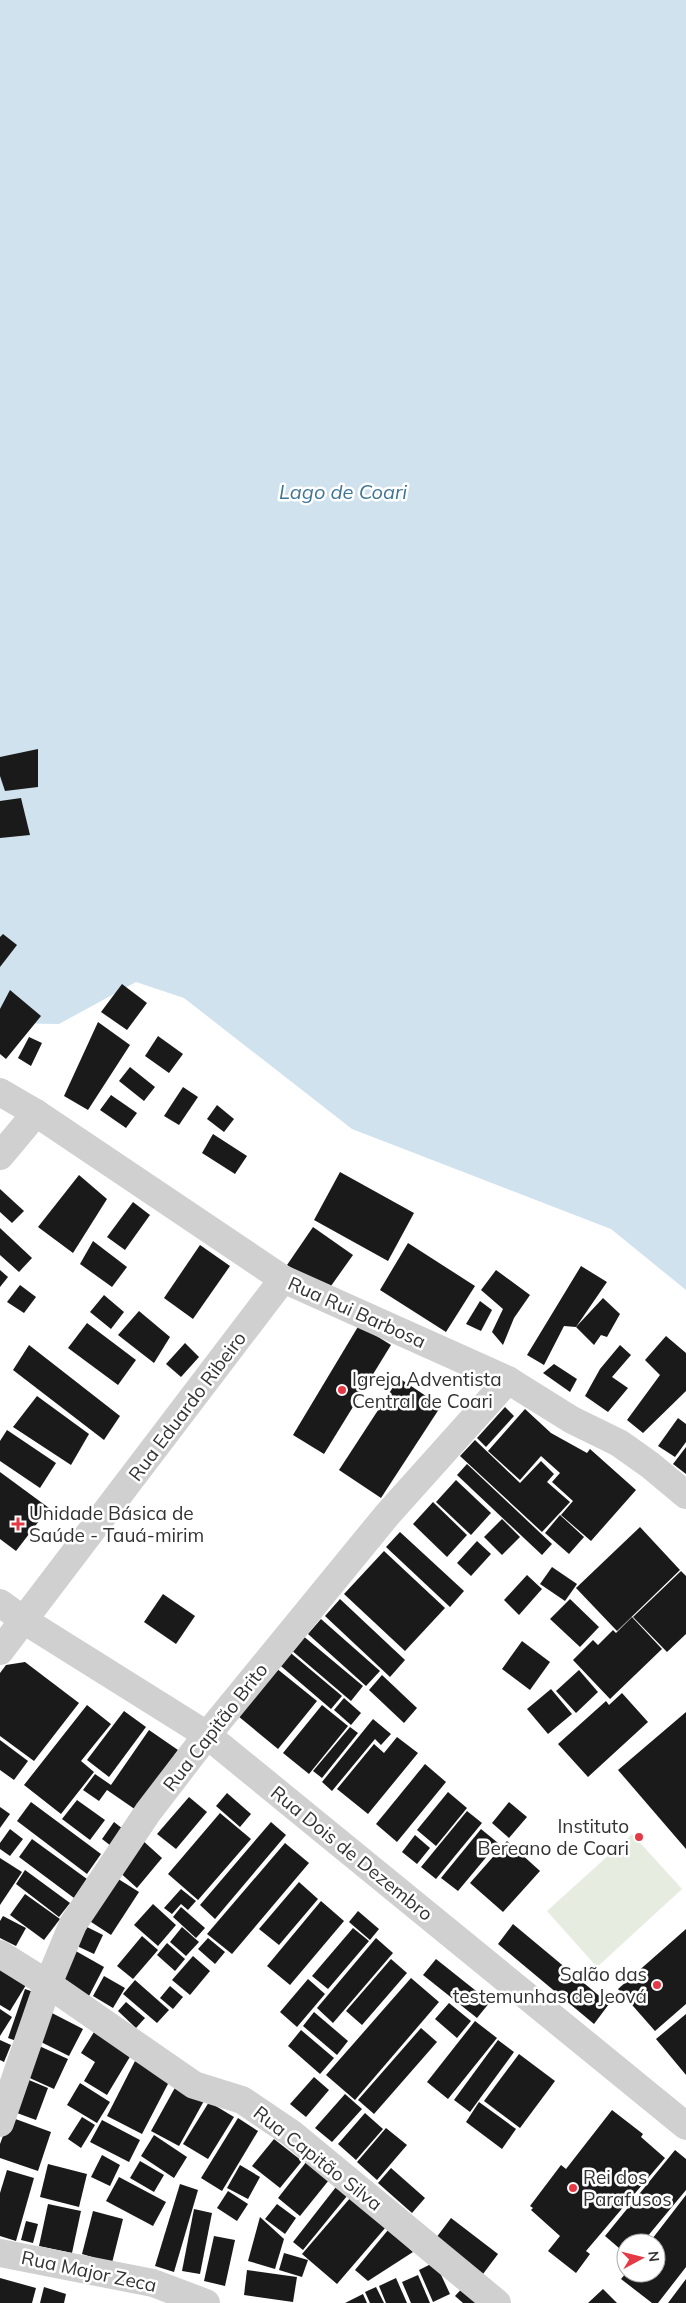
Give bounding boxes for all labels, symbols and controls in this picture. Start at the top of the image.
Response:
water label: Lago de Coari [279,479,407,504]
street label: Rua Rui Barbosa [284,1271,430,1353]
street label: Rua Eduardo Ribeiro [123,1327,251,1485]
place label: Igreja Adventista Central de Coari [352,1367,502,1413]
marker: Igreja Adventista Central de Coari [336,1384,348,1396]
place label: Unidade Básica de Saúde - Tauá-mirim [29,1501,204,1547]
marker: Unidade Básica de Saúde - Tauá-mirim [11,1517,25,1531]
street label: Rua Capitão Brito [157,1658,273,1796]
street label: Rua Dois de Dezembro [266,1780,438,1926]
place label: Instituto Bereano de Coari [478,1814,629,1860]
marker: Instituto Bereano de Coari [633,1831,645,1843]
place label: Salão das testemunhas de Jeová [453,1962,647,2008]
marker: Salão das testemunhas de Jeová [651,1979,663,1991]
street label: Rua Capitão Silva [249,2100,387,2216]
place label: Rei dos Parafusos [583,2165,672,2211]
marker: Rei dos Parafusos [567,2182,579,2194]
north arrow [616,2233,666,2283]
street label: Rua Major Zeca [19,2245,159,2297]
text: N [644,2250,663,2263]

